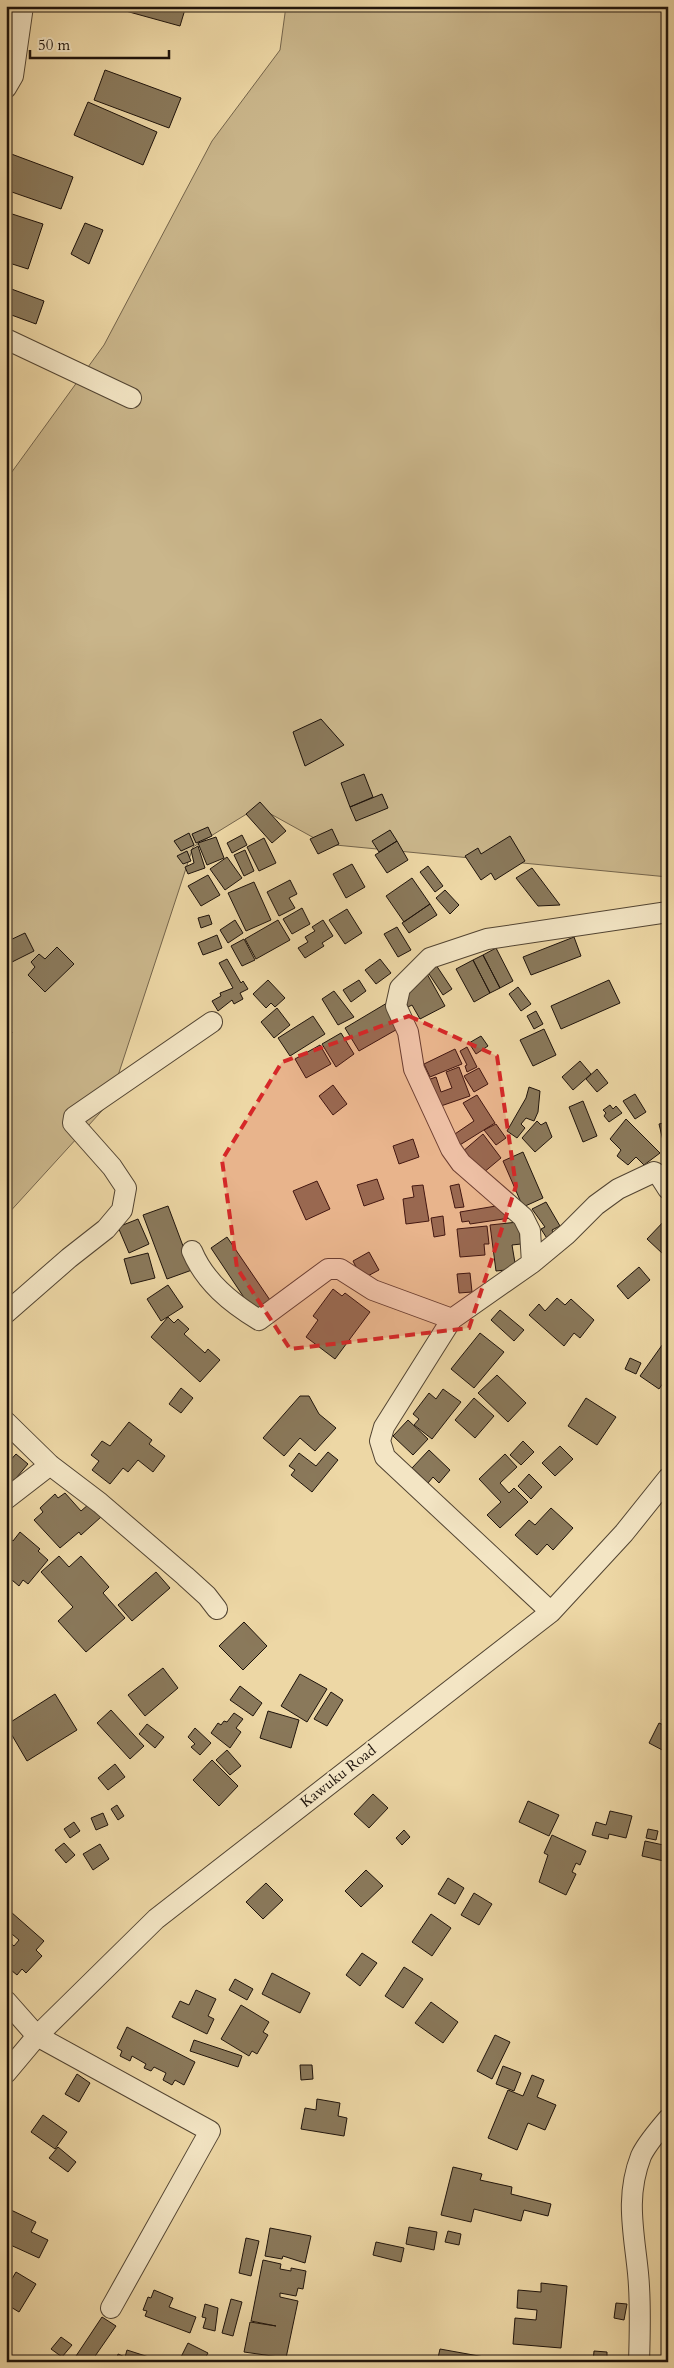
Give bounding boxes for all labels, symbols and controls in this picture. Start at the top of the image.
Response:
scale bar [30,28,169,60]
text: 50 m [38,35,70,55]
street label: Kawuku Road [296,1740,380,1812]

